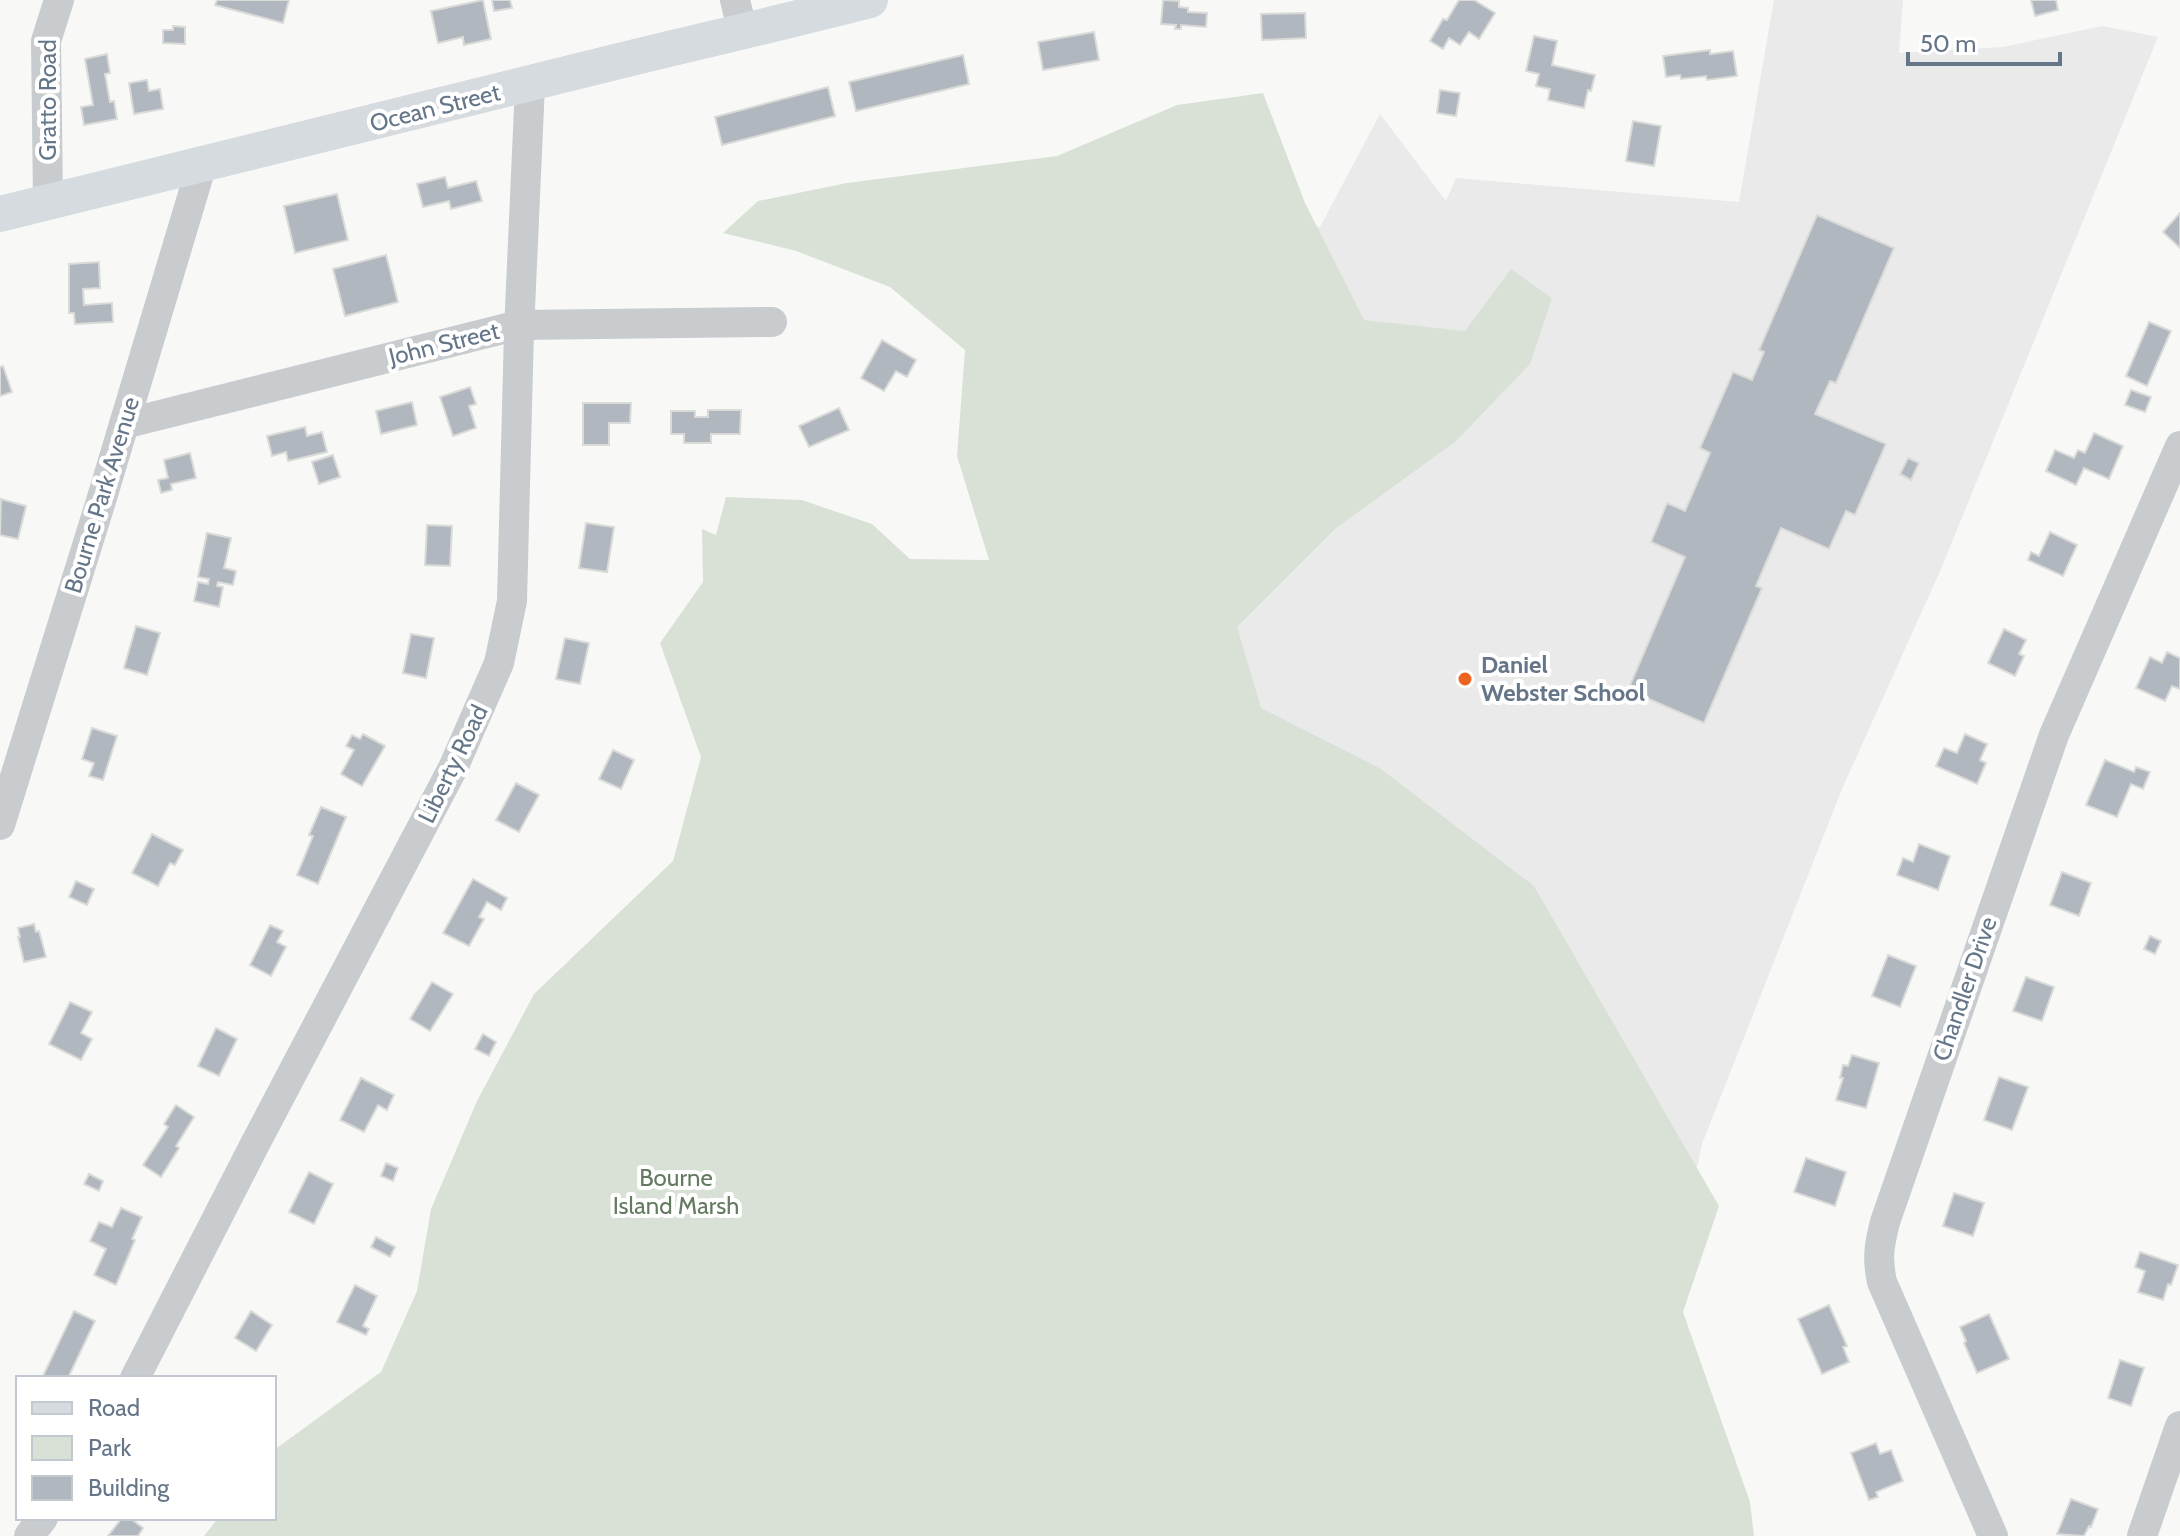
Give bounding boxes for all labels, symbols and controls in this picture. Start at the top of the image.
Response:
scale bar [1908,16,2060,66]
text: 50 m [1920,29,1976,58]
street label: Gratto Road [33,39,62,161]
street label: Ocean Street [367,77,503,138]
street label: John Street [385,316,502,371]
street label: Bourne Park Avenue [58,393,145,596]
place label: Daniel Webster School [1481,650,1645,707]
marker: Daniel Webster School [1456,670,1474,688]
street label: Liberty Road [411,700,494,828]
street label: Chandler Drive [1926,913,2003,1065]
park label: Bourne Island Marsh [613,1163,739,1220]
legend [16,1376,276,1520]
text: Road [88,1393,140,1422]
text: Park [88,1433,131,1462]
text: Building [88,1473,170,1502]

